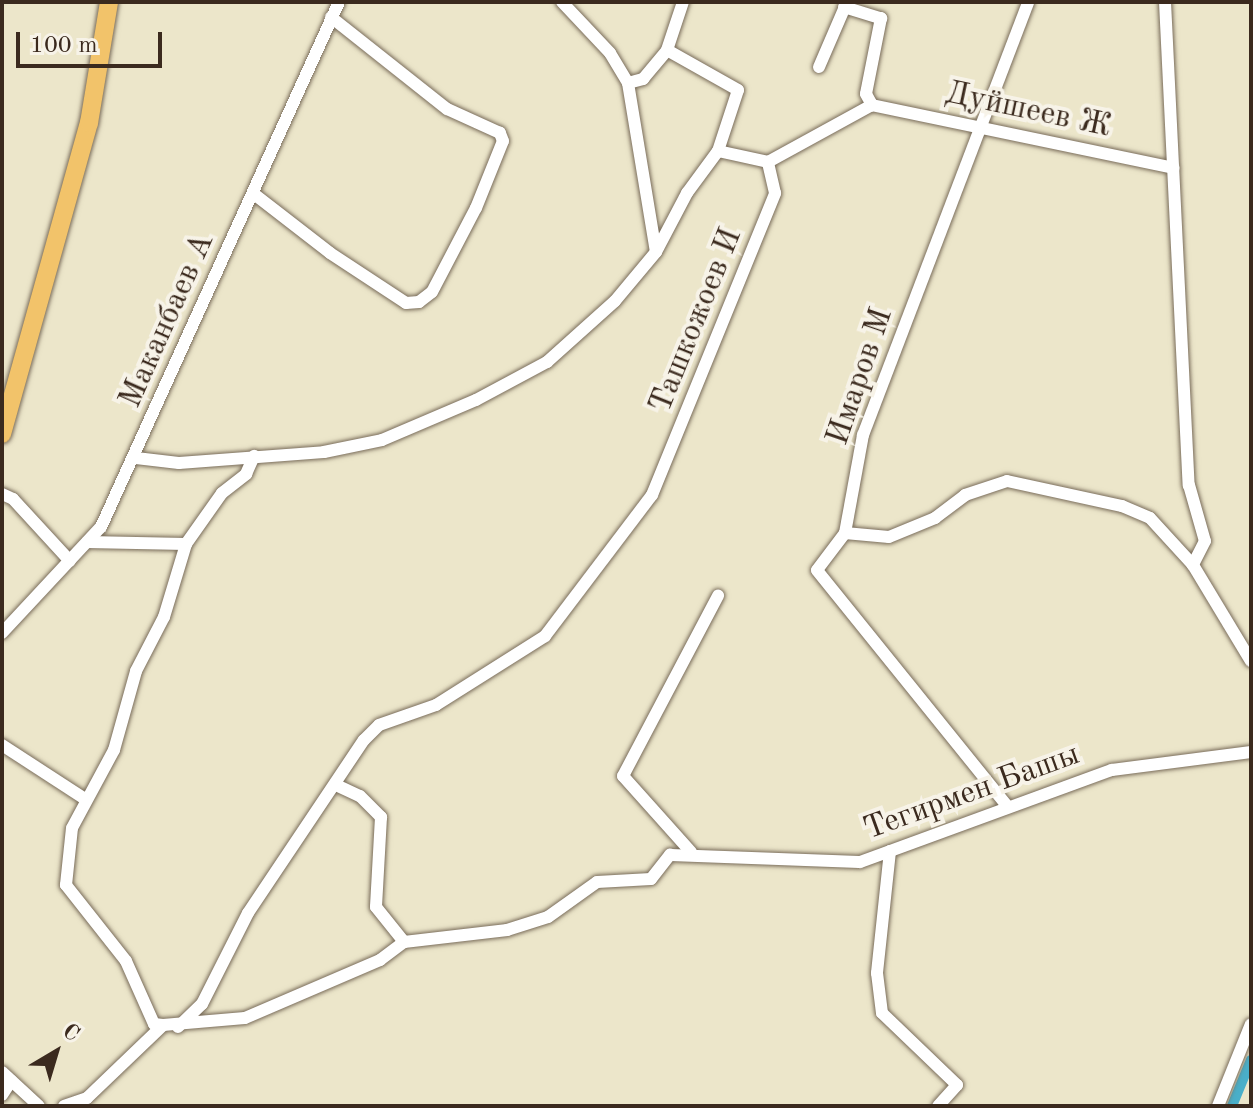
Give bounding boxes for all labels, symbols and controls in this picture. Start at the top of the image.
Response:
scale bar [20,16,166,66]
text: 100 m [30,34,98,58]
street label: Дуйшеев Ж [942,75,1114,147]
street label: Ташкожоев И [643,223,751,419]
street label: Маканбаев А [112,228,224,414]
street label: Имаров М [820,303,902,451]
street label: Тегирмен Башы [859,736,1085,850]
north arrow [16,1012,96,1092]
text: С [58,1020,83,1046]

